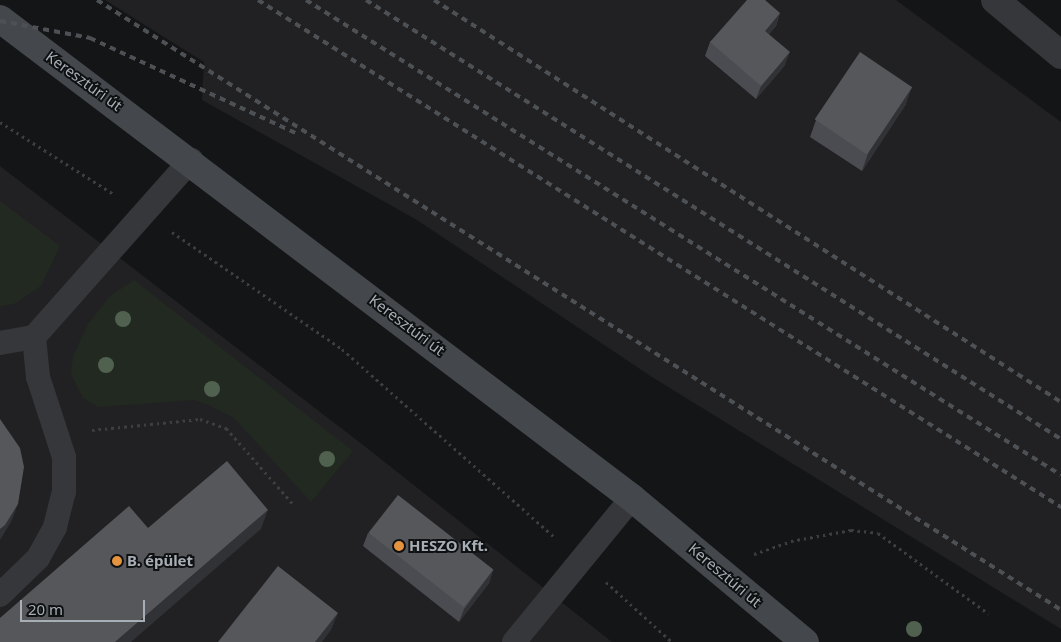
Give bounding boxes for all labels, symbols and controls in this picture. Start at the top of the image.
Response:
street label: Keresztúri út [42,47,126,115]
street label: Keresztúri út [366,291,448,359]
place label: HESZO Kft. [409,537,488,555]
street label: Keresztúri út [685,539,765,611]
marker: HESZO Kft. [393,540,405,552]
place label: B. épület [127,552,193,570]
marker: B. épület [111,555,123,567]
scale bar [22,590,148,622]
text: 20 m [28,599,63,619]

